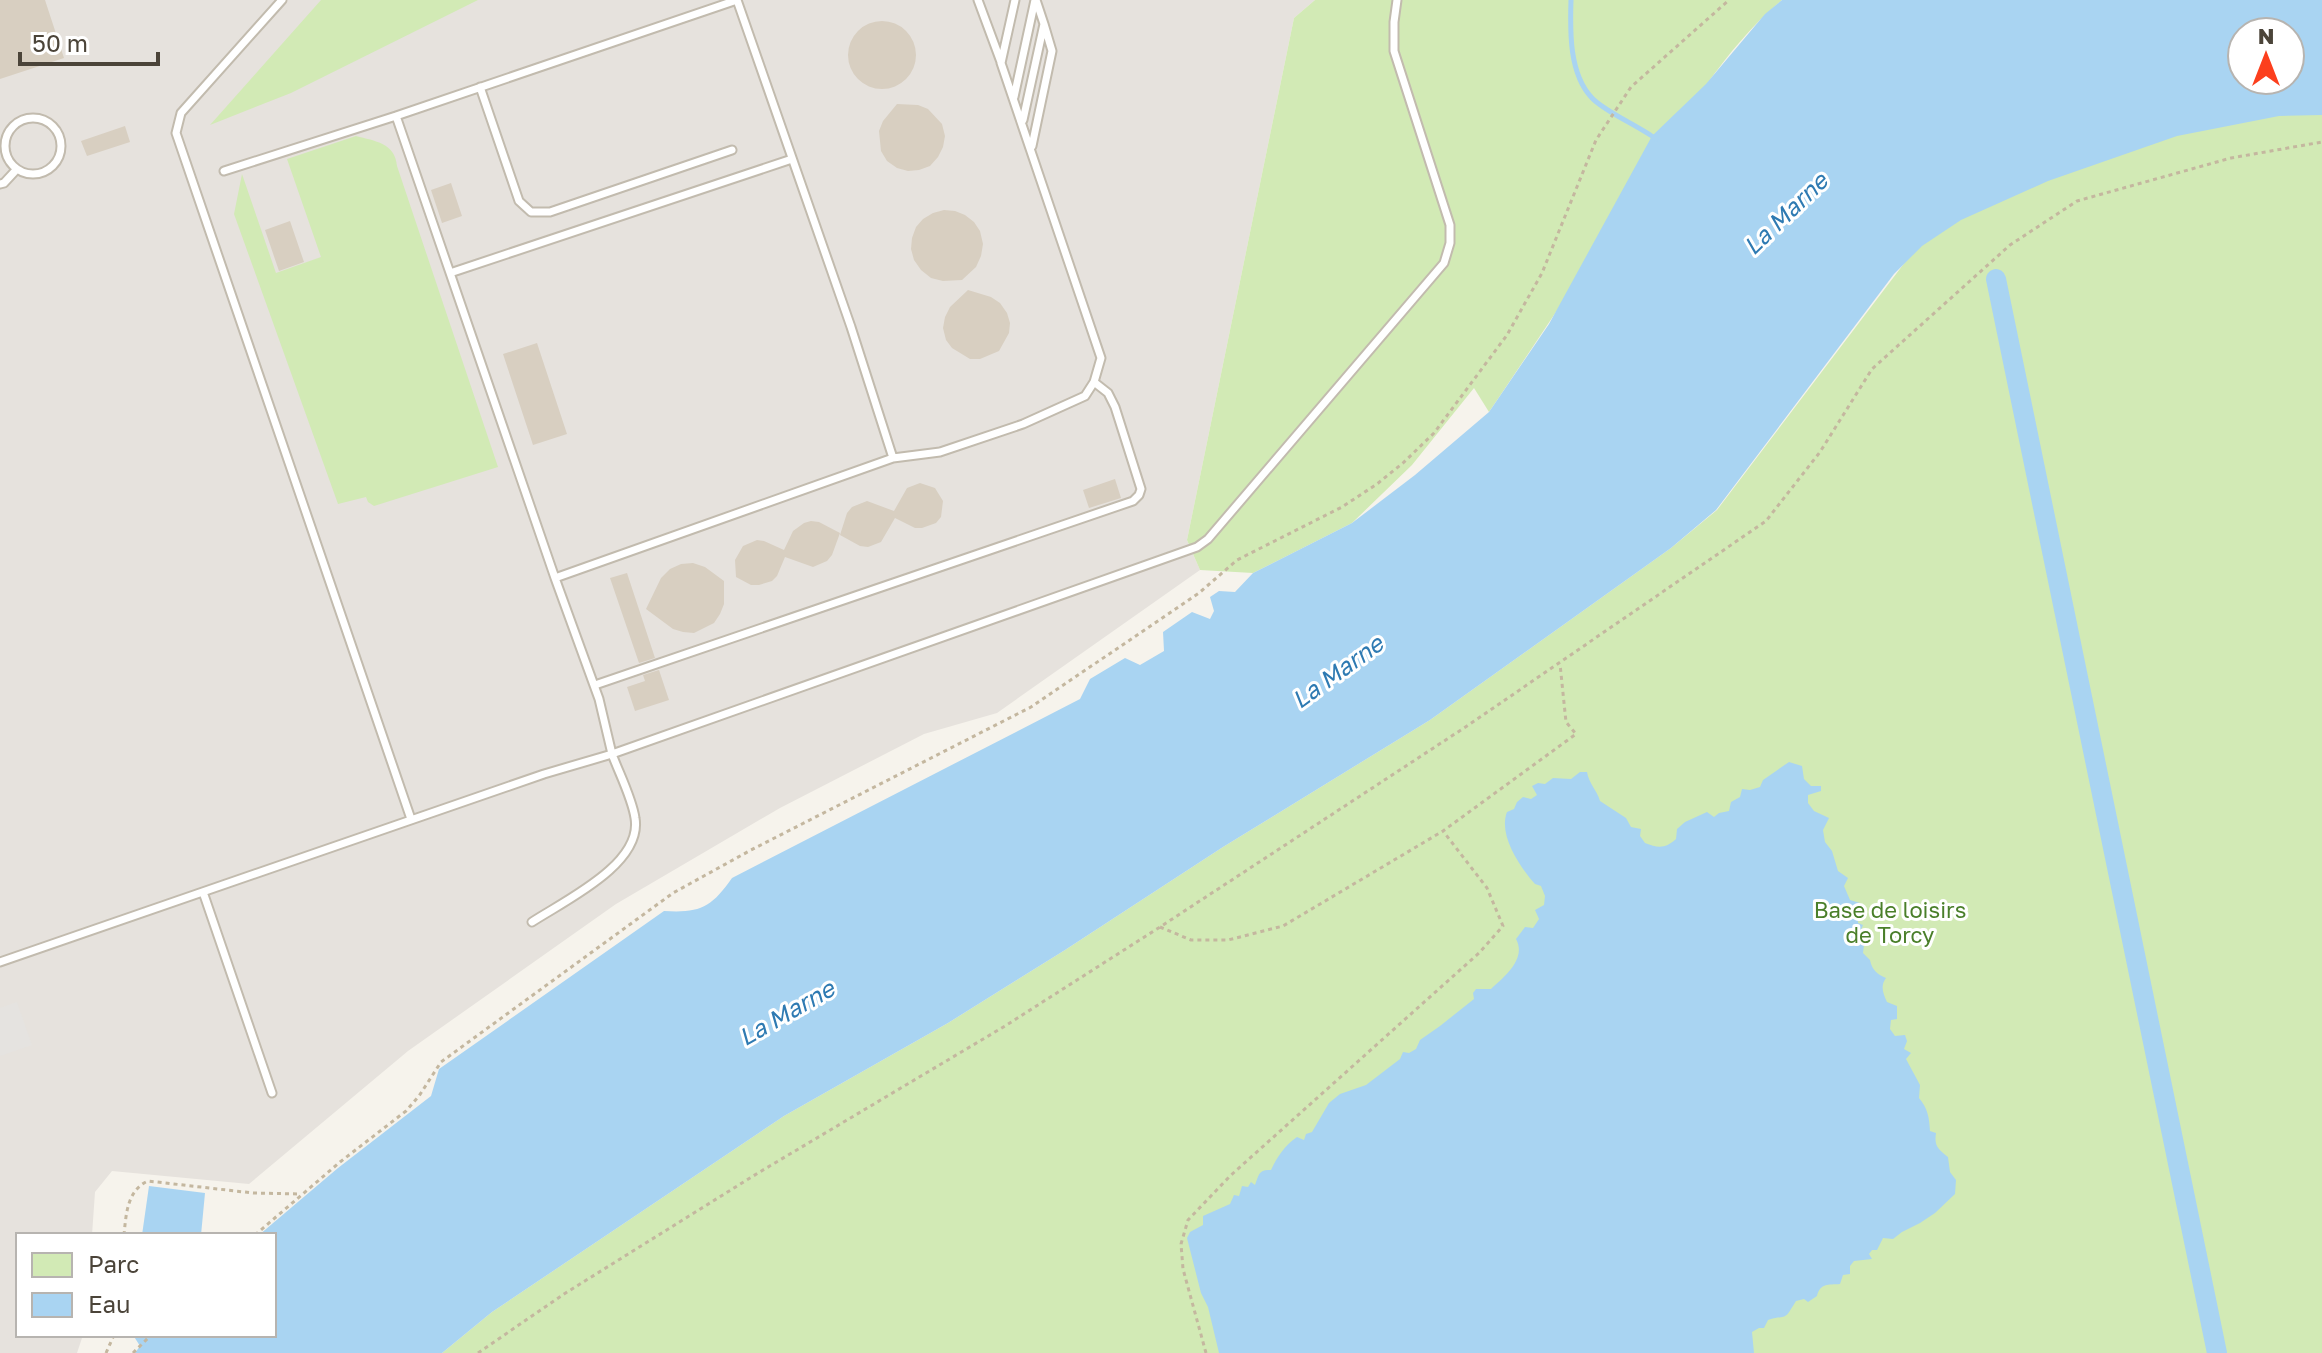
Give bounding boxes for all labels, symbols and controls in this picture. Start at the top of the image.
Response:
scale bar [20,16,158,66]
north arrow [2226,16,2306,96]
text: N [2258,22,2274,49]
text: 50 m [32,28,88,57]
water label: La Marne [1737,164,1835,260]
water label: La Marne [1286,627,1390,714]
park label: Base de loisirs de Torcy [1814,896,1966,948]
water label: La Marne [733,972,841,1051]
legend [16,1233,276,1337]
text: Parc [88,1249,139,1278]
text: Eau [88,1289,130,1318]

